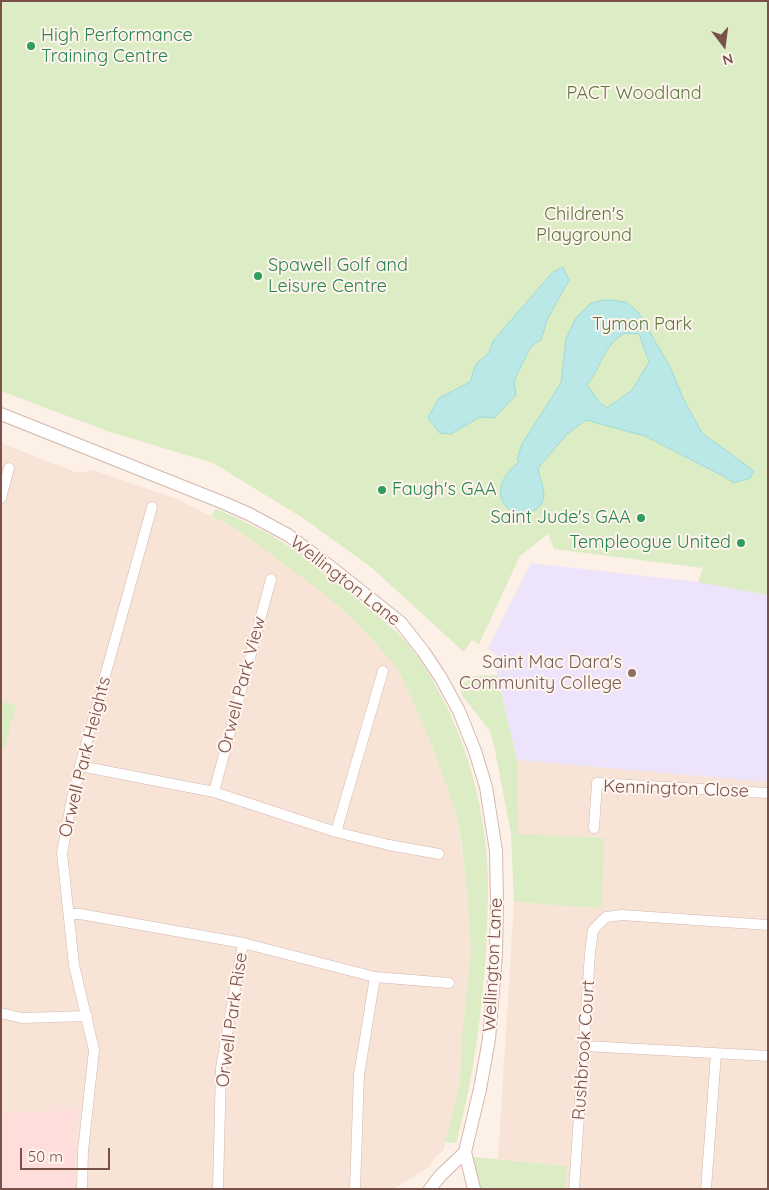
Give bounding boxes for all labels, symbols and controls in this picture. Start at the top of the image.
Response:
north arrow [699,20,749,70]
place label: High Performance Training Centre [41,25,193,68]
marker: High Performance Training Centre [25,40,37,52]
text: N [721,49,735,70]
park label: PACT Woodland [566,83,702,105]
park label: Children's Playground [536,204,632,246]
place label: Spawell Golf and Leisure Centre [268,255,408,298]
marker: Spawell Golf and Leisure Centre [252,270,264,282]
park label: Tymon Park [592,314,692,336]
place label: Faugh's GAA [392,479,497,501]
marker: Faugh's GAA [376,484,388,496]
place label: Saint Jude's GAA [490,507,631,529]
marker: Saint Jude's GAA [635,512,647,524]
street label: Wellington Lane [285,531,405,631]
place label: Templeogue United [569,532,731,554]
marker: Templeogue United [735,537,747,549]
street label: Orwell Park View [213,614,271,756]
place label: Saint Mac Dara's Community College [459,652,622,694]
marker: Saint Mac Dara's Community College [626,667,638,679]
street label: Orwell Park Heights [55,674,115,840]
street label: Kennington Close [603,776,749,802]
street label: Wellington Lane [479,897,507,1033]
street label: Orwell Park Rise [212,951,252,1089]
street label: Rushbrook Court [568,979,600,1121]
scale bar [22,1138,112,1170]
text: 50 m [28,1147,63,1166]

